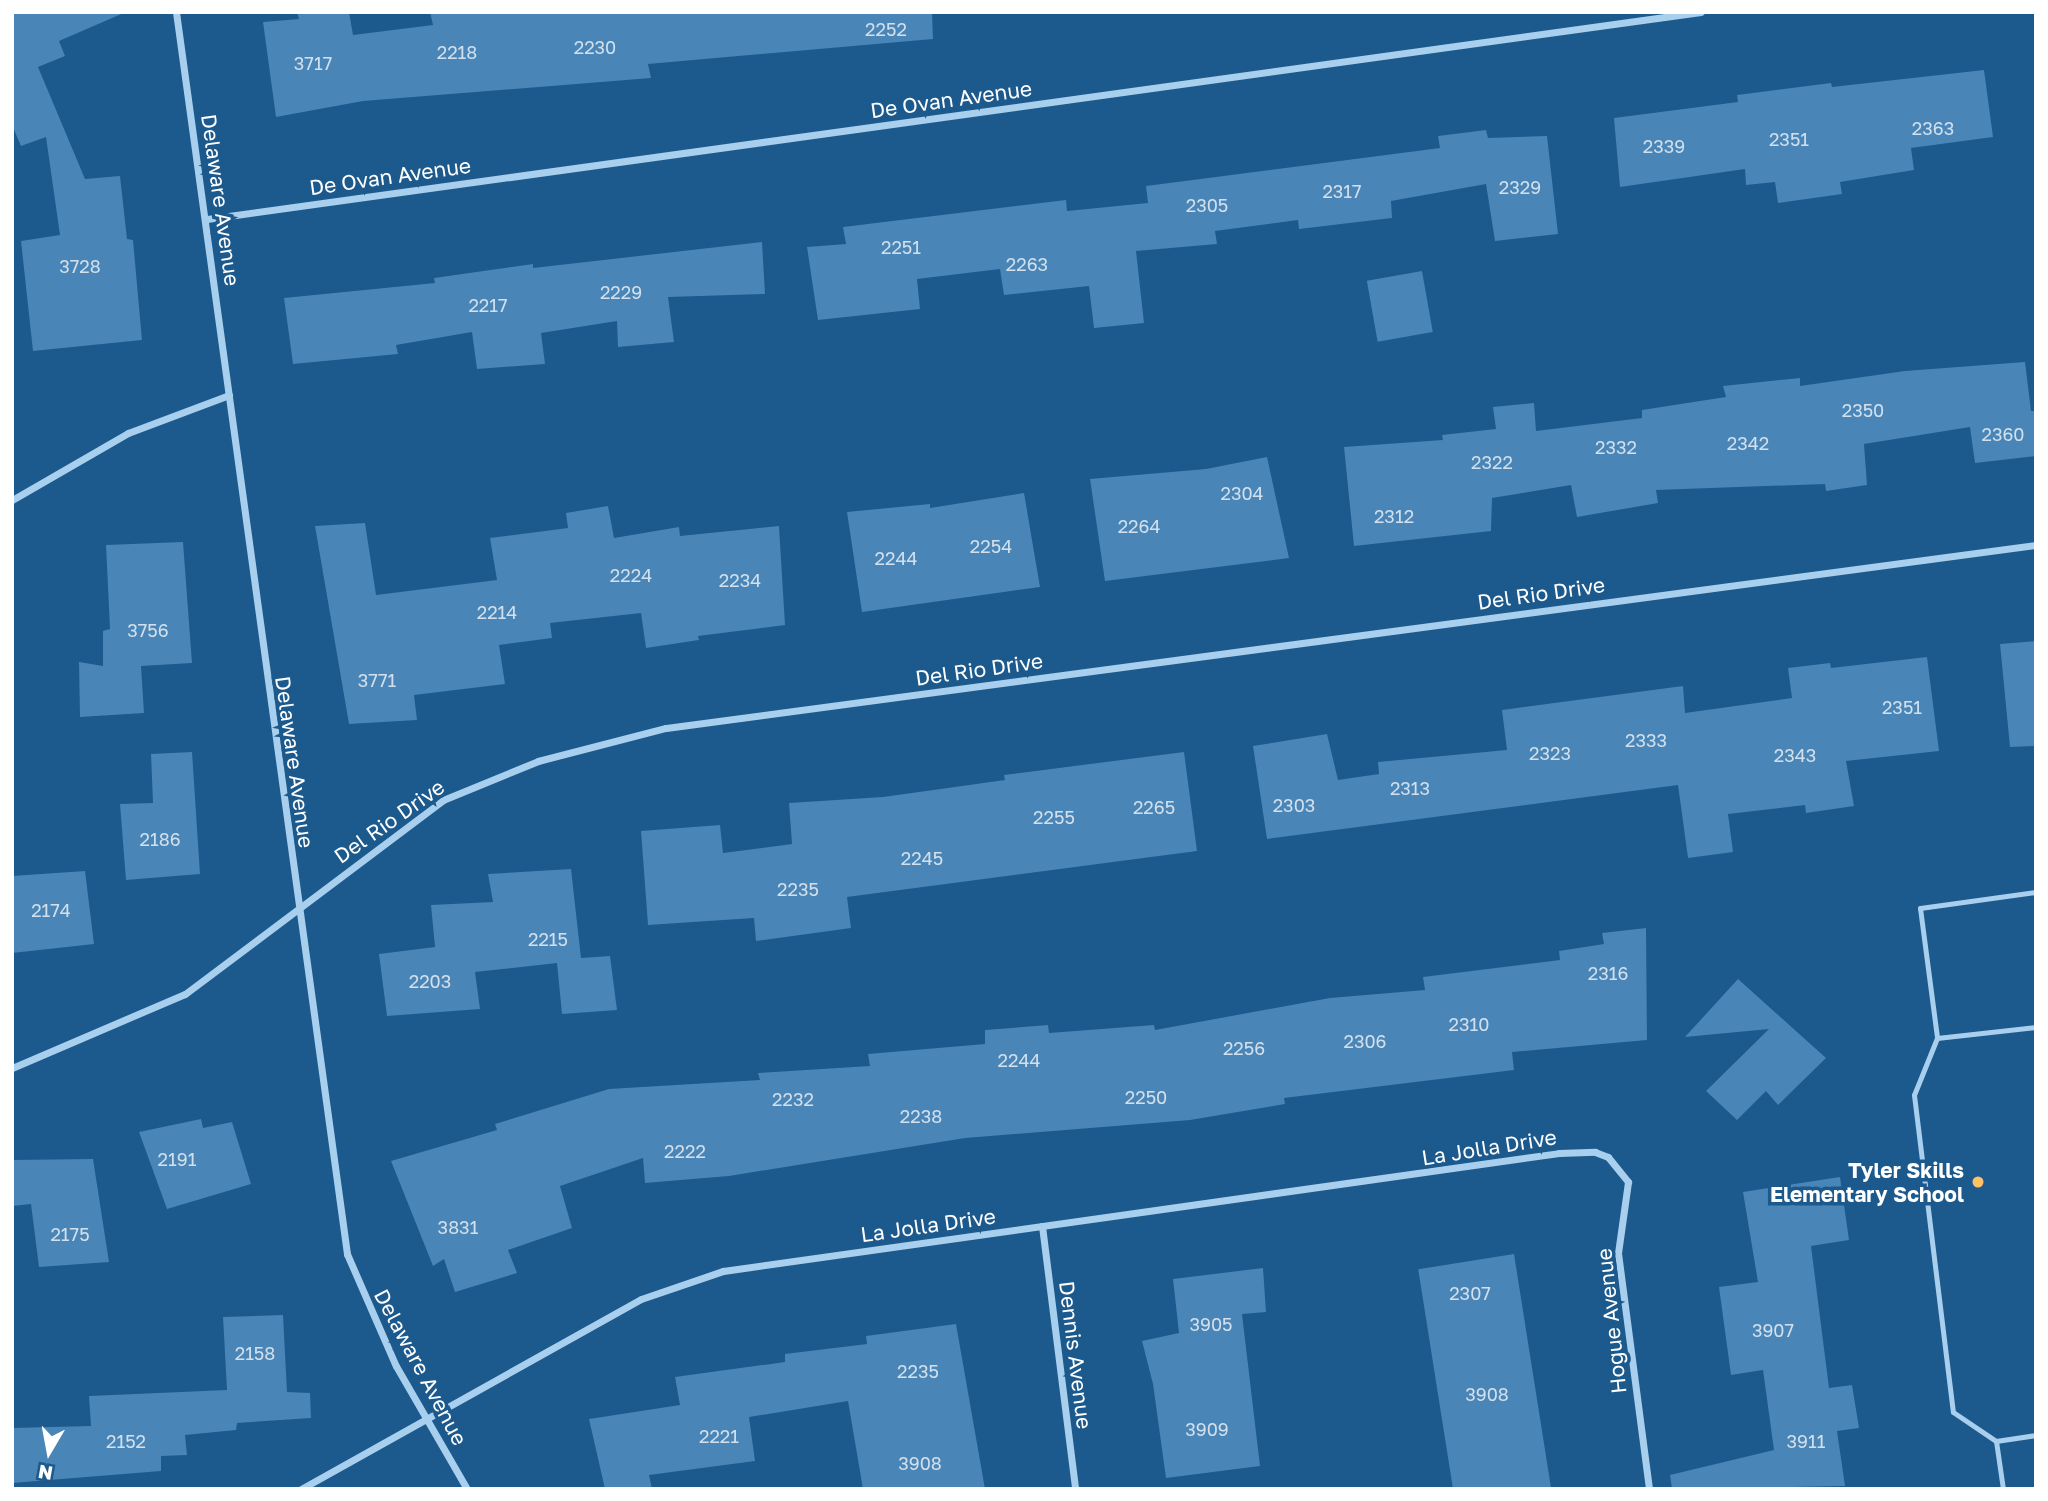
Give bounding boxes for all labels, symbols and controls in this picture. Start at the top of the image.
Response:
house number: 2252 [865,18,907,40]
house number: 2230 [574,36,616,58]
house number: 2218 [437,41,477,63]
house number: 3717 [294,52,332,74]
street label: De Ovan Avenue [869,75,1033,123]
street label: Delaware Avenue [196,112,246,288]
house number: 2363 [1912,117,1954,139]
house number: 2351 [1769,128,1809,150]
house number: 2339 [1643,135,1685,157]
street label: De Ovan Avenue [308,152,472,200]
house number: 2329 [1499,176,1541,198]
house number: 2317 [1322,180,1362,202]
house number: 2305 [1186,194,1228,216]
house number: 2251 [881,236,921,258]
house number: 2263 [1006,253,1048,275]
house number: 3728 [59,255,101,277]
house number: 2229 [600,281,642,303]
house number: 2217 [468,294,508,316]
house number: 2350 [1842,399,1884,421]
house number: 2360 [1981,423,2025,445]
house number: 2342 [1727,432,1769,454]
house number: 2332 [1595,436,1637,458]
house number: 2322 [1471,451,1513,473]
house number: 2304 [1220,482,1264,504]
house number: 2312 [1374,505,1414,527]
house number: 2264 [1118,515,1160,537]
house number: 2254 [970,535,1012,557]
house number: 2244 [875,547,917,569]
house number: 2224 [610,564,652,586]
house number: 2234 [719,569,761,591]
street label: Del Rio Drive [1476,572,1606,614]
house number: 2214 [477,601,517,623]
house number: 3756 [127,619,169,641]
street label: Del Rio Drive [914,648,1044,690]
house number: 3771 [358,669,396,691]
street label: Delaware Avenue [270,674,320,850]
house number: 2351 [1882,696,1922,718]
house number: 2333 [1625,729,1667,751]
house number: 2323 [1529,742,1571,764]
house number: 2343 [1774,744,1816,766]
street label: Del Rio Drive [329,774,449,868]
house number: 2313 [1390,777,1430,799]
house number: 2303 [1273,794,1315,816]
house number: 2265 [1133,796,1175,818]
house number: 2255 [1033,806,1075,828]
house number: 2186 [139,828,181,850]
house number: 2245 [901,847,943,869]
house number: 2235 [777,878,819,900]
house number: 2174 [31,899,71,921]
house number: 2215 [528,928,568,950]
house number: 2316 [1588,962,1628,984]
house number: 2203 [409,970,451,992]
house number: 2310 [1449,1013,1489,1035]
house number: 2306 [1343,1030,1387,1052]
house number: 2256 [1223,1037,1265,1059]
house number: 2244 [998,1049,1040,1071]
house number: 2250 [1125,1086,1167,1108]
house number: 2232 [772,1088,814,1110]
house number: 2238 [900,1105,942,1127]
street label: La Jolla Drive [1420,1124,1558,1170]
house number: 2222 [664,1140,706,1162]
house number: 2191 [158,1148,196,1170]
place label: Tyler Skills Elementary School [1770,1157,1964,1207]
marker: Tyler Skills Elementary School [1970,1174,1986,1190]
street label: La Jolla Drive [859,1203,997,1247]
house number: 3831 [438,1216,478,1238]
house number: 2175 [50,1223,90,1245]
street label: Hogue Avenue [1591,1247,1631,1395]
street label: Dennis Avenue [1054,1280,1098,1430]
house number: 2307 [1449,1282,1491,1304]
street label: Delaware Avenue [369,1285,473,1449]
house number: 3905 [1189,1313,1233,1335]
house number: 3907 [1752,1319,1794,1341]
house number: 2158 [235,1342,275,1364]
house number: 2235 [897,1360,939,1382]
house number: 3908 [1465,1383,1509,1405]
north arrow [14,1417,84,1487]
house number: 3909 [1185,1418,1229,1440]
house number: 2221 [699,1425,739,1447]
house number: 2152 [106,1430,146,1452]
house number: 3911 [1787,1430,1825,1452]
house number: 3908 [898,1452,942,1474]
text: N [36,1461,54,1486]

